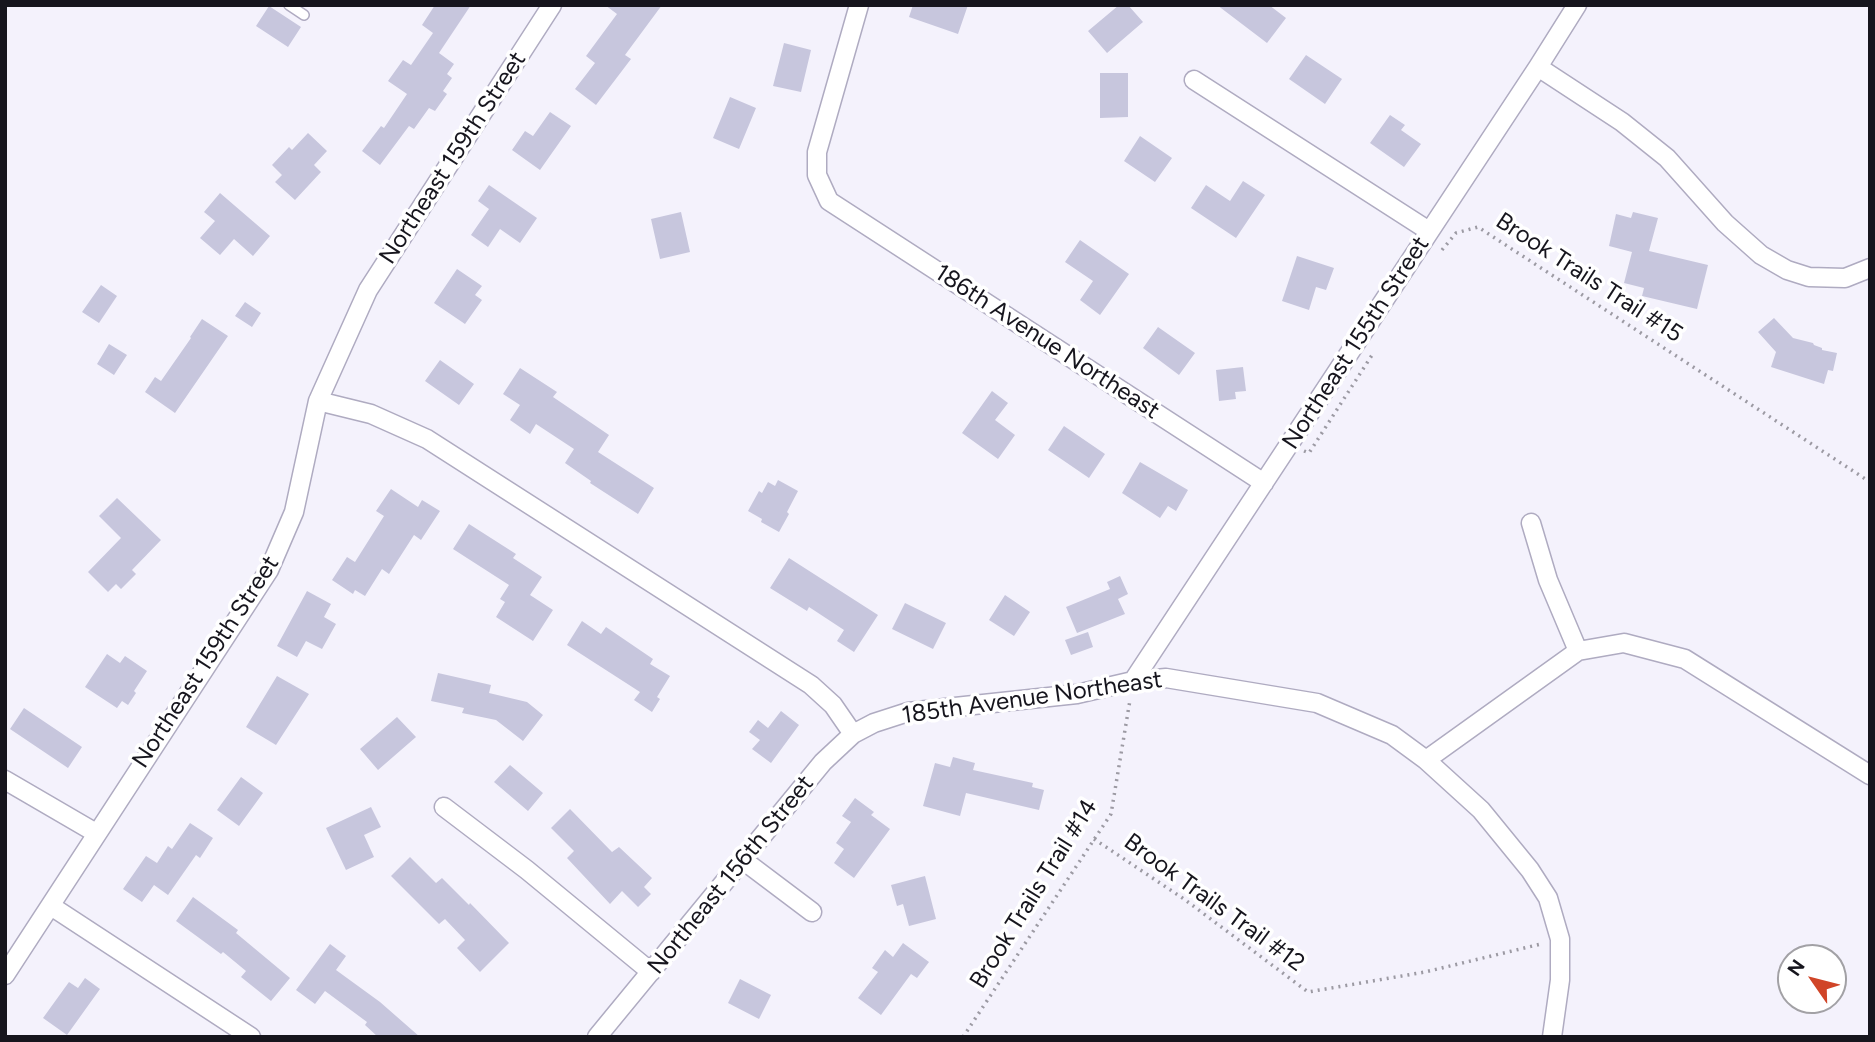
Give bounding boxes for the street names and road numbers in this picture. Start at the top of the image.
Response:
street label: Northeast 159th Street [374,46,532,270]
street label: Brook Trails Trail #15 [1490,207,1688,349]
street label: Northeast 155th Street [1276,231,1436,455]
street label: 186th Avenue Northeast [929,258,1165,426]
street label: Northeast 159th Street [127,550,285,774]
street label: 185th Avenue Northeast [900,665,1164,731]
street label: Northeast 156th Street [642,770,820,980]
street label: Brook Trails Trail #14 [964,794,1104,994]
street label: Brook Trails Trail #12 [1118,828,1310,978]

